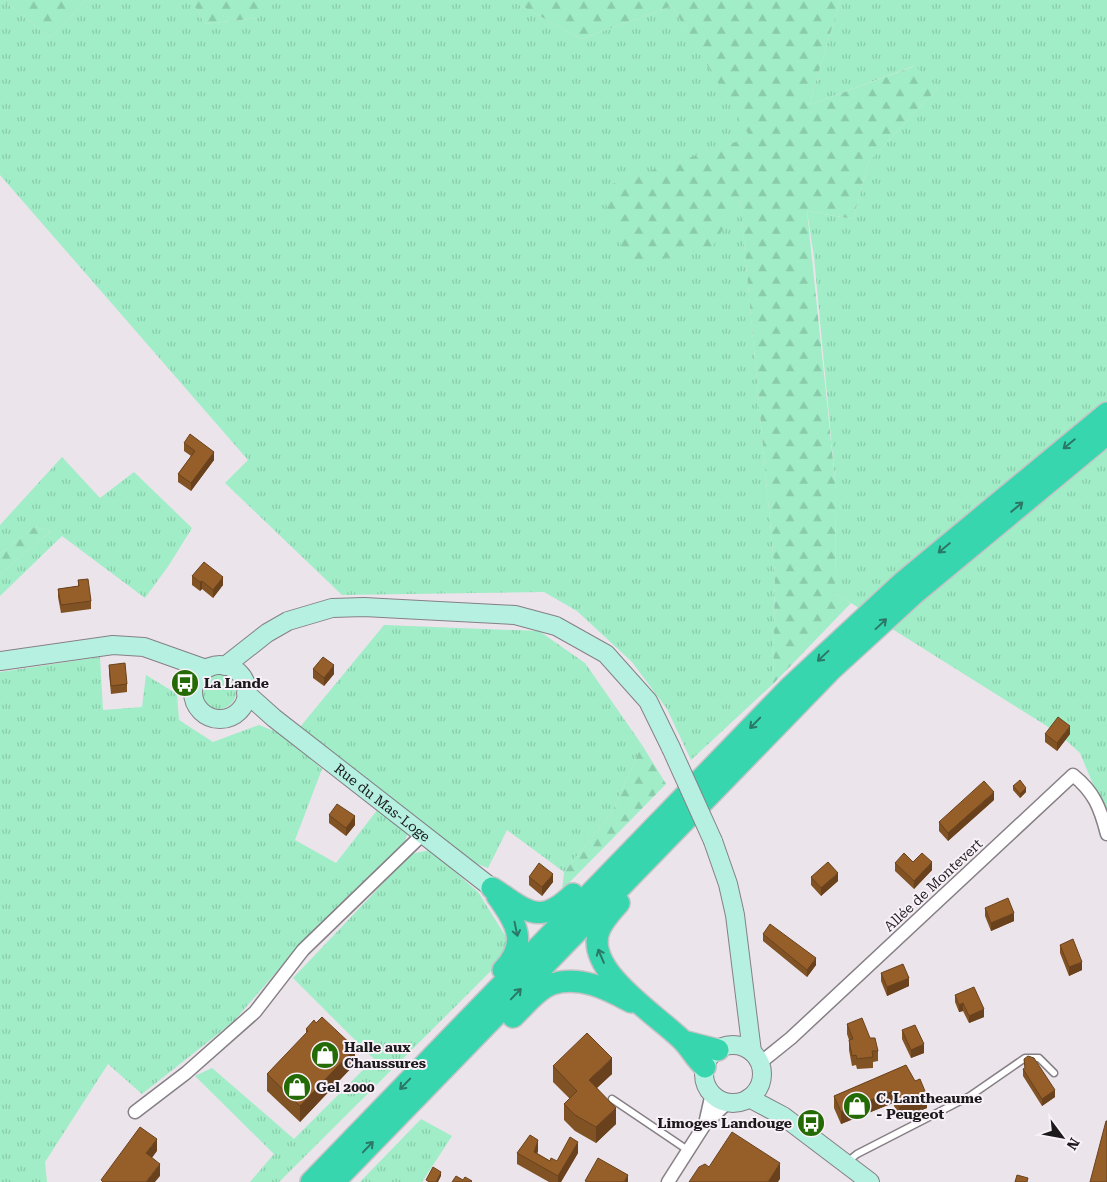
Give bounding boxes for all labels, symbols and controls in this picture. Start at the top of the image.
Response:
one-way arrow [1063,438,1076,449]
one-way arrow [1010,501,1023,512]
one-way arrow [938,542,951,553]
one-way arrow [874,619,887,630]
one-way arrow [817,650,829,662]
bus stop icon: La Lande [170,668,200,698]
place label: La Lande [204,675,269,691]
one-way arrow [750,716,762,728]
street label: Rue du Mas-Loge [331,760,434,845]
street label: Allée de Montevert [881,836,985,934]
one-way arrow [512,921,521,937]
one-way arrow [596,949,606,964]
one-way arrow [510,987,522,1000]
place label: Halle aux Chaussures [344,1039,426,1071]
shop icon: Halle aux Chaussures [310,1040,340,1070]
shop icon: Gel 2000 [282,1072,312,1102]
one-way arrow [399,1078,411,1090]
place label: Gel 2000 [316,1079,375,1095]
place label: C. Lantheaume - Peugeot [876,1090,982,1122]
shop icon: C. Lantheaume - Peugeot [842,1091,872,1121]
bus stop icon: Limoges Landouge [796,1108,826,1138]
north arrow [1037,1112,1087,1162]
place label: Limoges Landouge [658,1115,792,1131]
text: N [1063,1135,1083,1153]
one-way arrow [362,1141,374,1153]

